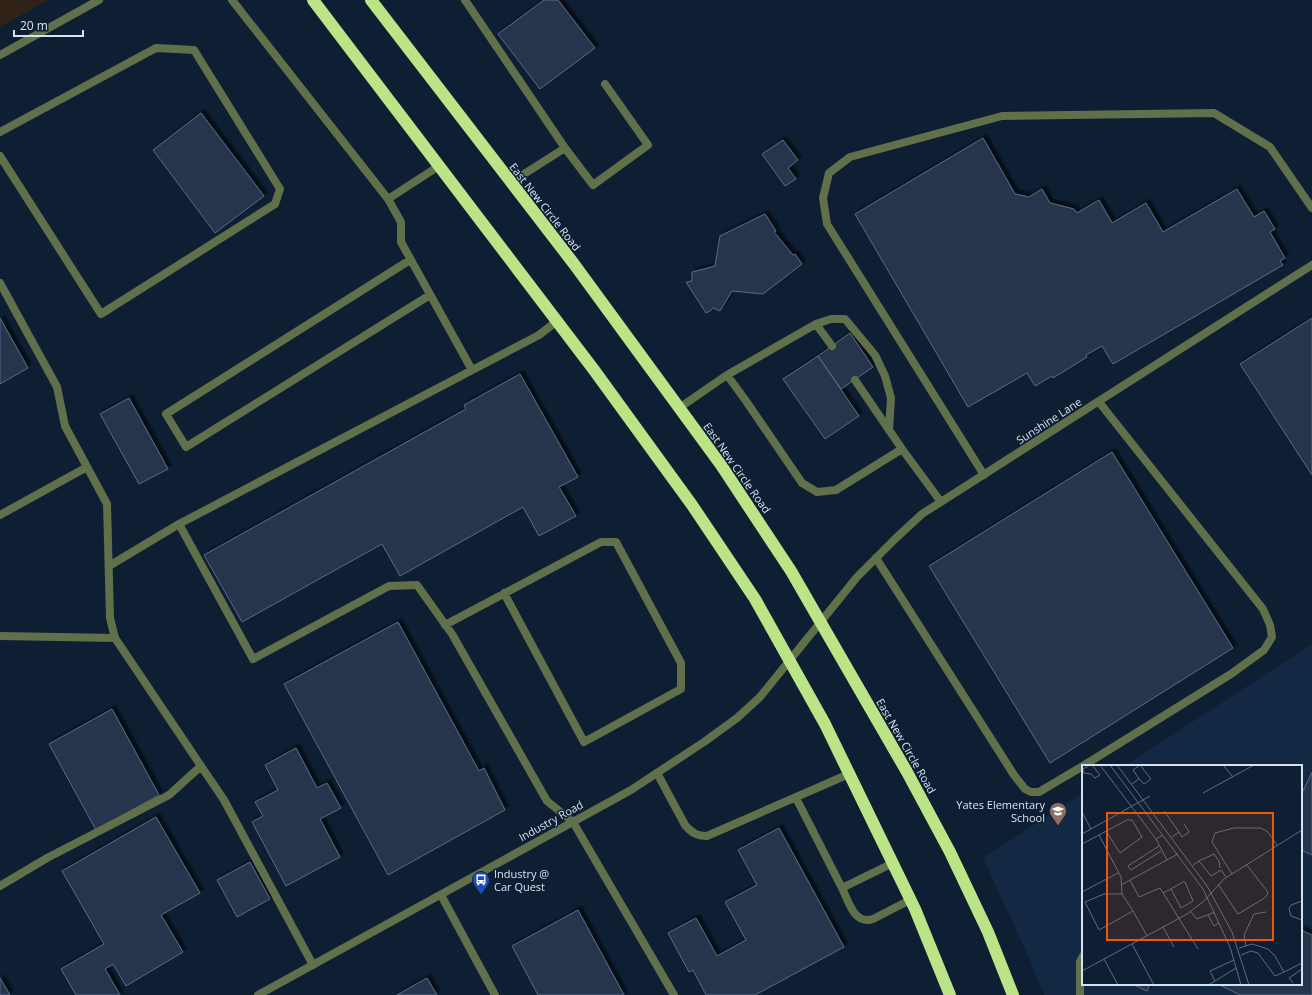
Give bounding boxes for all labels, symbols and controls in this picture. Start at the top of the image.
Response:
scale bar [14,12,83,38]
text: 20 m [20,17,48,34]
street label: East New Circle Road [506,160,584,254]
street label: Sunshine Lane [1013,394,1084,447]
street label: East New Circle Road [700,419,774,516]
street label: East New Circle Road [873,695,940,796]
inset map [1082,765,1302,985]
street label: Industry Road [516,797,586,844]
place label: Yates Elementary School [956,797,1045,825]
school or university icon: Yates Elementary School [1048,801,1068,826]
place label: Industry @ Car Quest [494,866,549,894]
bus stop icon: Industry @ Car Quest [471,870,491,895]

